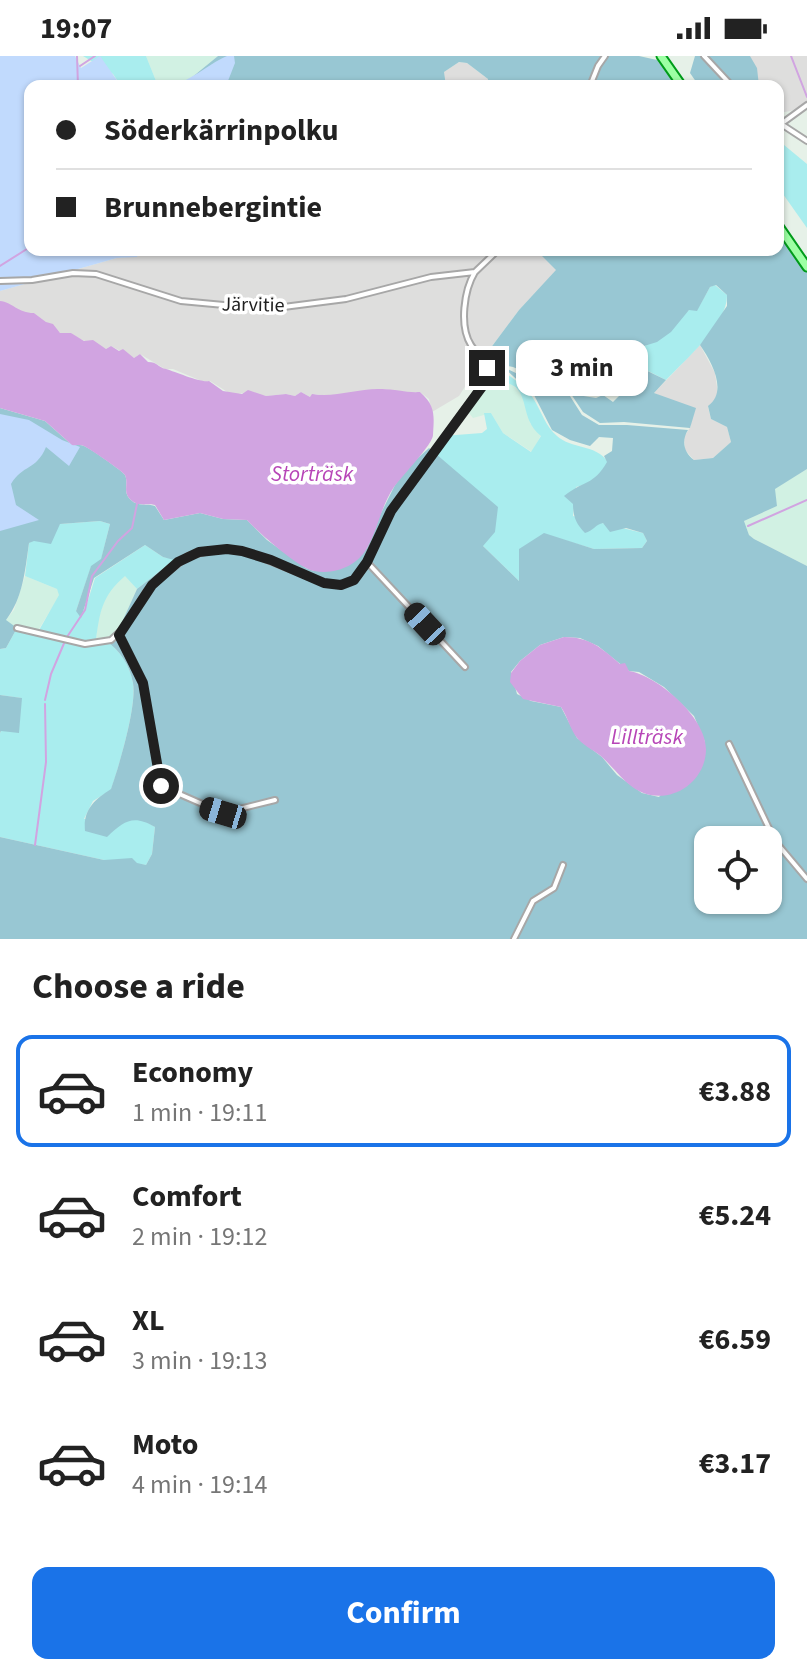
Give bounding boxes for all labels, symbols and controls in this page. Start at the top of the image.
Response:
text: 19:07 [40,7,112,50]
text: Söderkärrinpolku [104,109,339,152]
text: Brunnebergintie [104,186,322,229]
street label: Järvitie [221,290,285,320]
callout: 3 min [515,340,647,396]
text: 3 min [550,349,614,386]
route end [469,350,505,386]
water label: Storträsk [271,458,354,490]
car [400,598,450,650]
water label: Lillträsk [611,721,683,753]
route start [143,768,179,804]
car [197,795,249,831]
map controls [694,826,782,914]
button: locate [694,826,782,914]
text: Choose a ride [32,961,245,1012]
text: Economy [132,1051,253,1094]
icon: car [36,1055,108,1127]
text: €3.88 [699,1070,771,1113]
text: 1 min · 19:11 [132,1094,267,1131]
text: Comfort [132,1175,242,1218]
icon: car [36,1179,108,1251]
text: €5.24 [699,1194,771,1237]
text: 2 min · 19:12 [132,1218,267,1255]
text: XL [132,1299,165,1342]
icon: car [36,1303,108,1375]
text: €6.59 [699,1318,771,1361]
text: 3 min · 19:13 [132,1342,267,1379]
text: Moto [132,1423,198,1466]
icon: car [36,1427,108,1499]
text: €3.17 [699,1442,771,1485]
text: 4 min · 19:14 [132,1466,267,1503]
button: Confirm [32,1567,775,1659]

